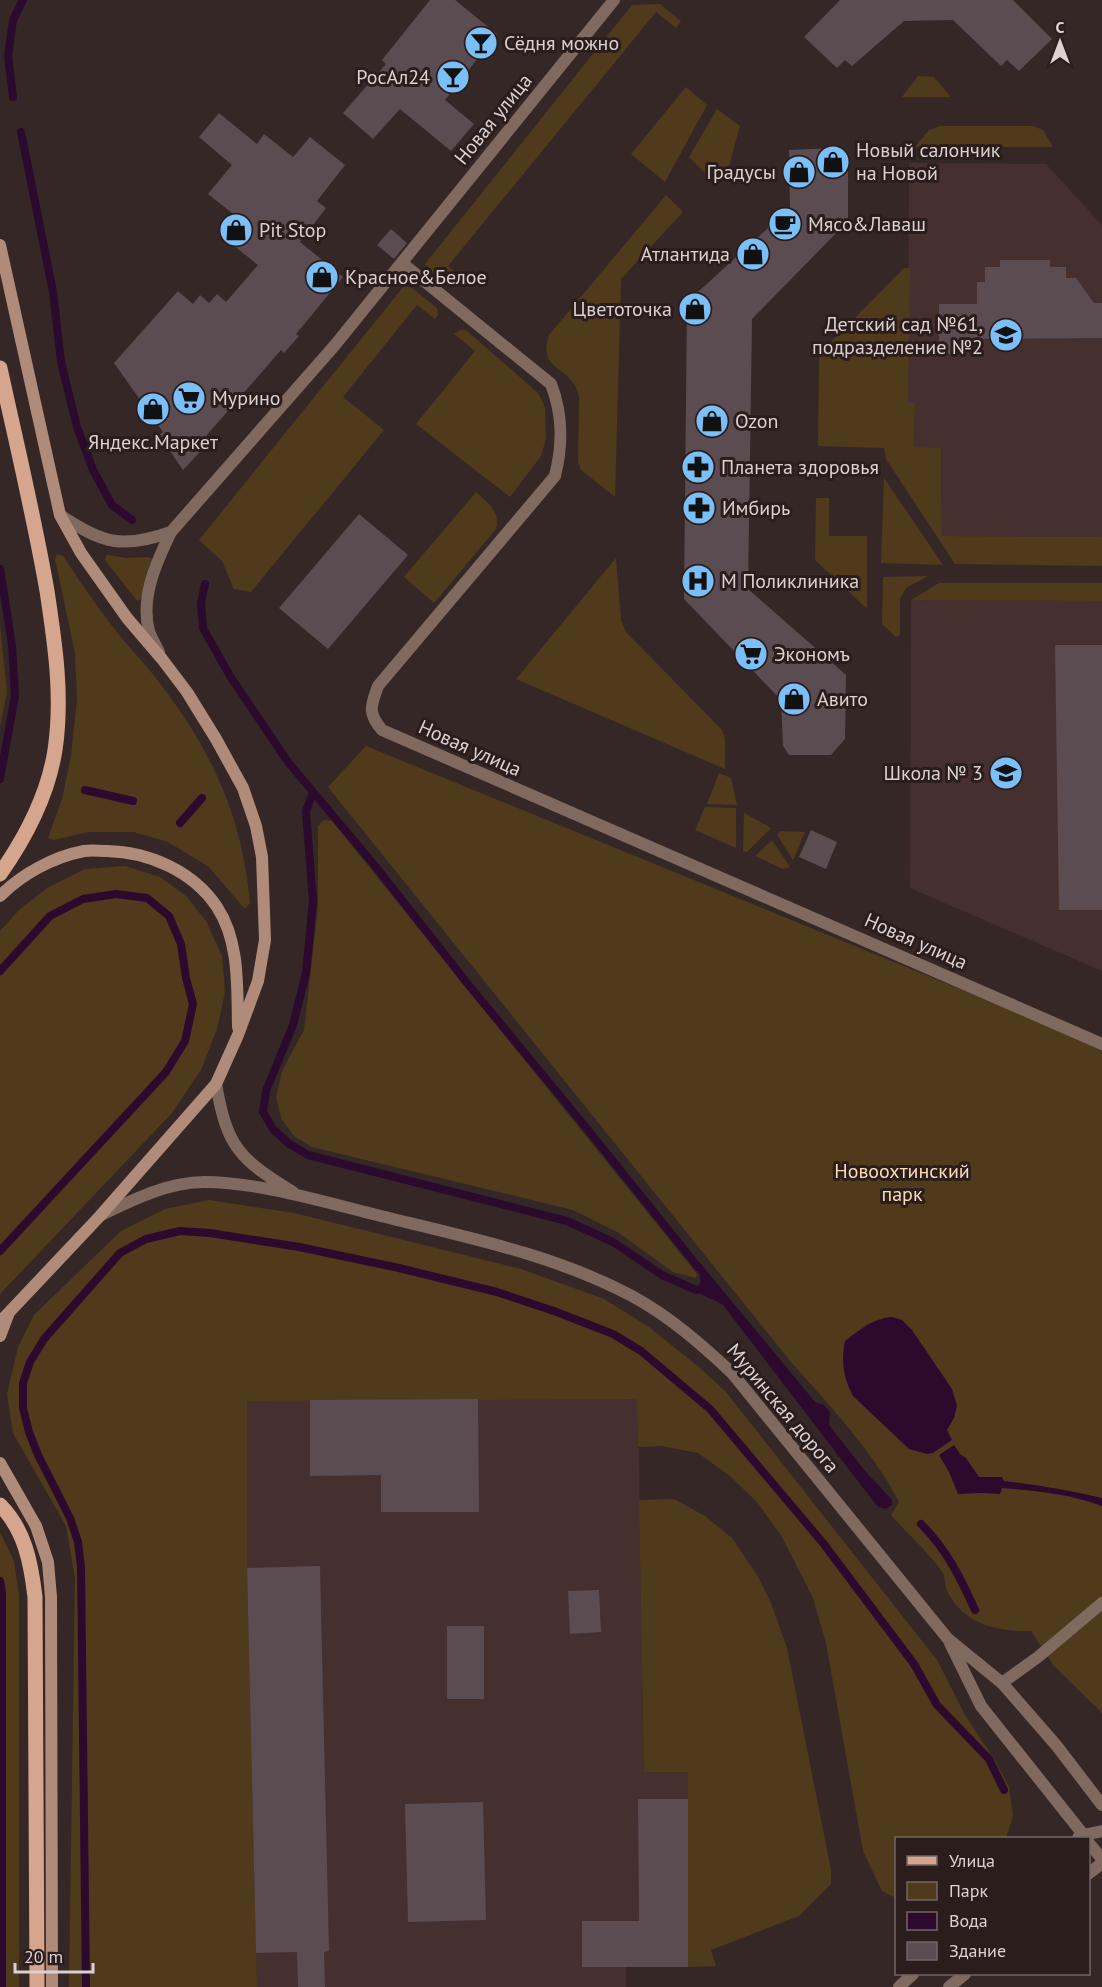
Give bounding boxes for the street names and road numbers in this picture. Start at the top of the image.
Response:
street label: Новая улица [448,68,538,170]
street label: Новая улица [415,714,525,782]
street label: Новая улица [861,907,971,975]
street label: Муринская дорога [721,1338,845,1478]

